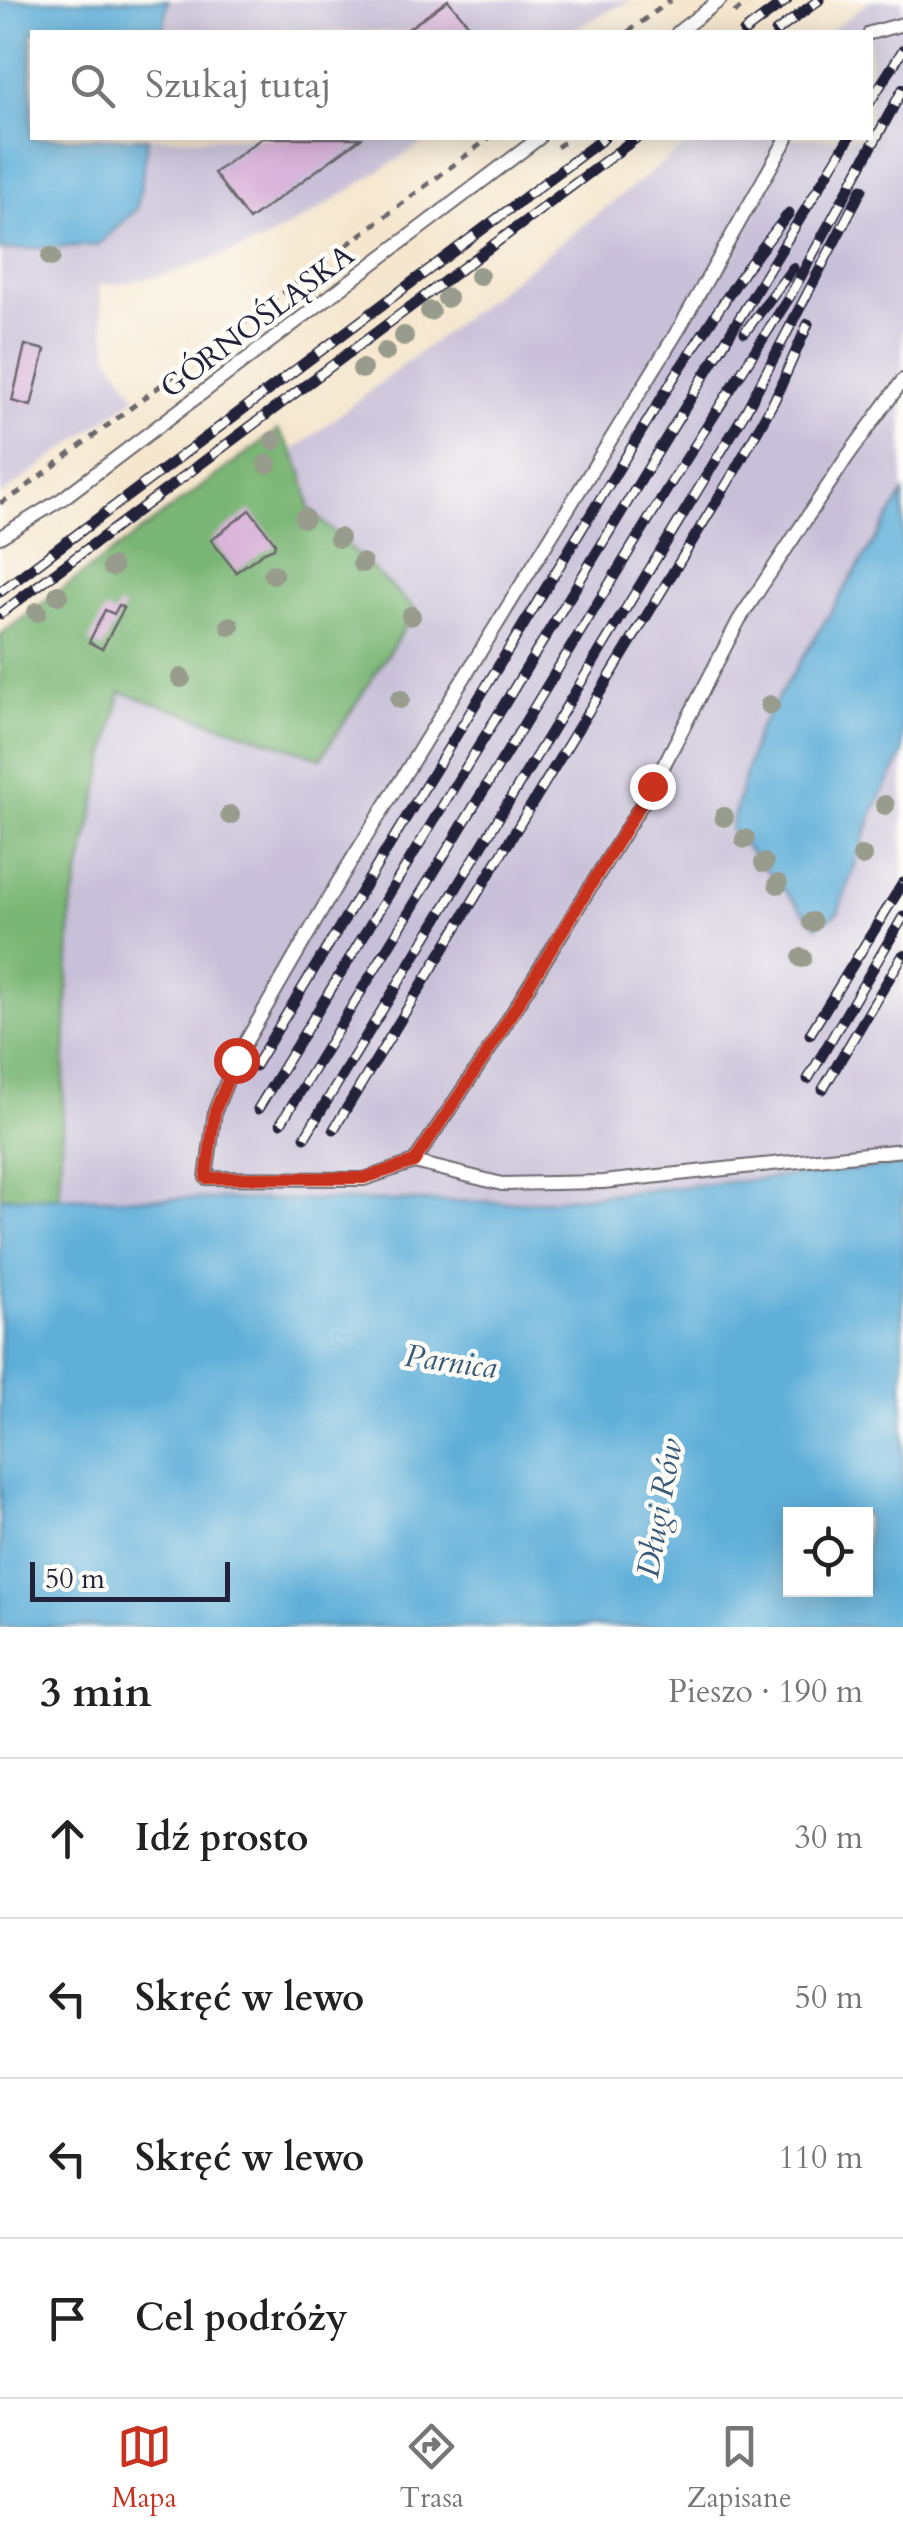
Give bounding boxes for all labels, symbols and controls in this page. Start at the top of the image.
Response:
search box [30,30,873,140]
icon: search [65,58,120,113]
text: Szukaj tutaj [145,59,332,111]
street label: GÓRNOŚLĄSKA [152,235,363,408]
route end [630,764,676,810]
route start [214,1038,260,1084]
water label: Parnica [402,1334,500,1390]
water label: Długi Rów [626,1434,694,1581]
map controls [783,1507,873,1597]
button: locate [783,1507,873,1597]
scale bar [30,1557,230,1602]
text: 50 m [45,1560,105,1598]
text: 3 min [40,1664,152,1721]
text: Pieszo · 190 m [668,1670,863,1714]
icon: ahead [40,1811,95,1866]
text: Idź prosto [135,1812,308,1864]
text: 30 m [795,1816,863,1860]
icon: left [40,1971,95,2026]
text: Skręć w lewo [135,1972,364,2024]
text: 50 m [795,1976,863,2020]
icon: left [40,2131,95,2186]
text: Skręć w lewo [135,2132,364,2184]
text: 110 m [778,2136,863,2180]
icon: arrive [40,2291,95,2346]
text: Cel podróży [135,2292,348,2344]
tab: Mapa [111,2419,177,2517]
tab: Trasa [400,2419,464,2517]
tab: Zapisane [687,2419,792,2517]

